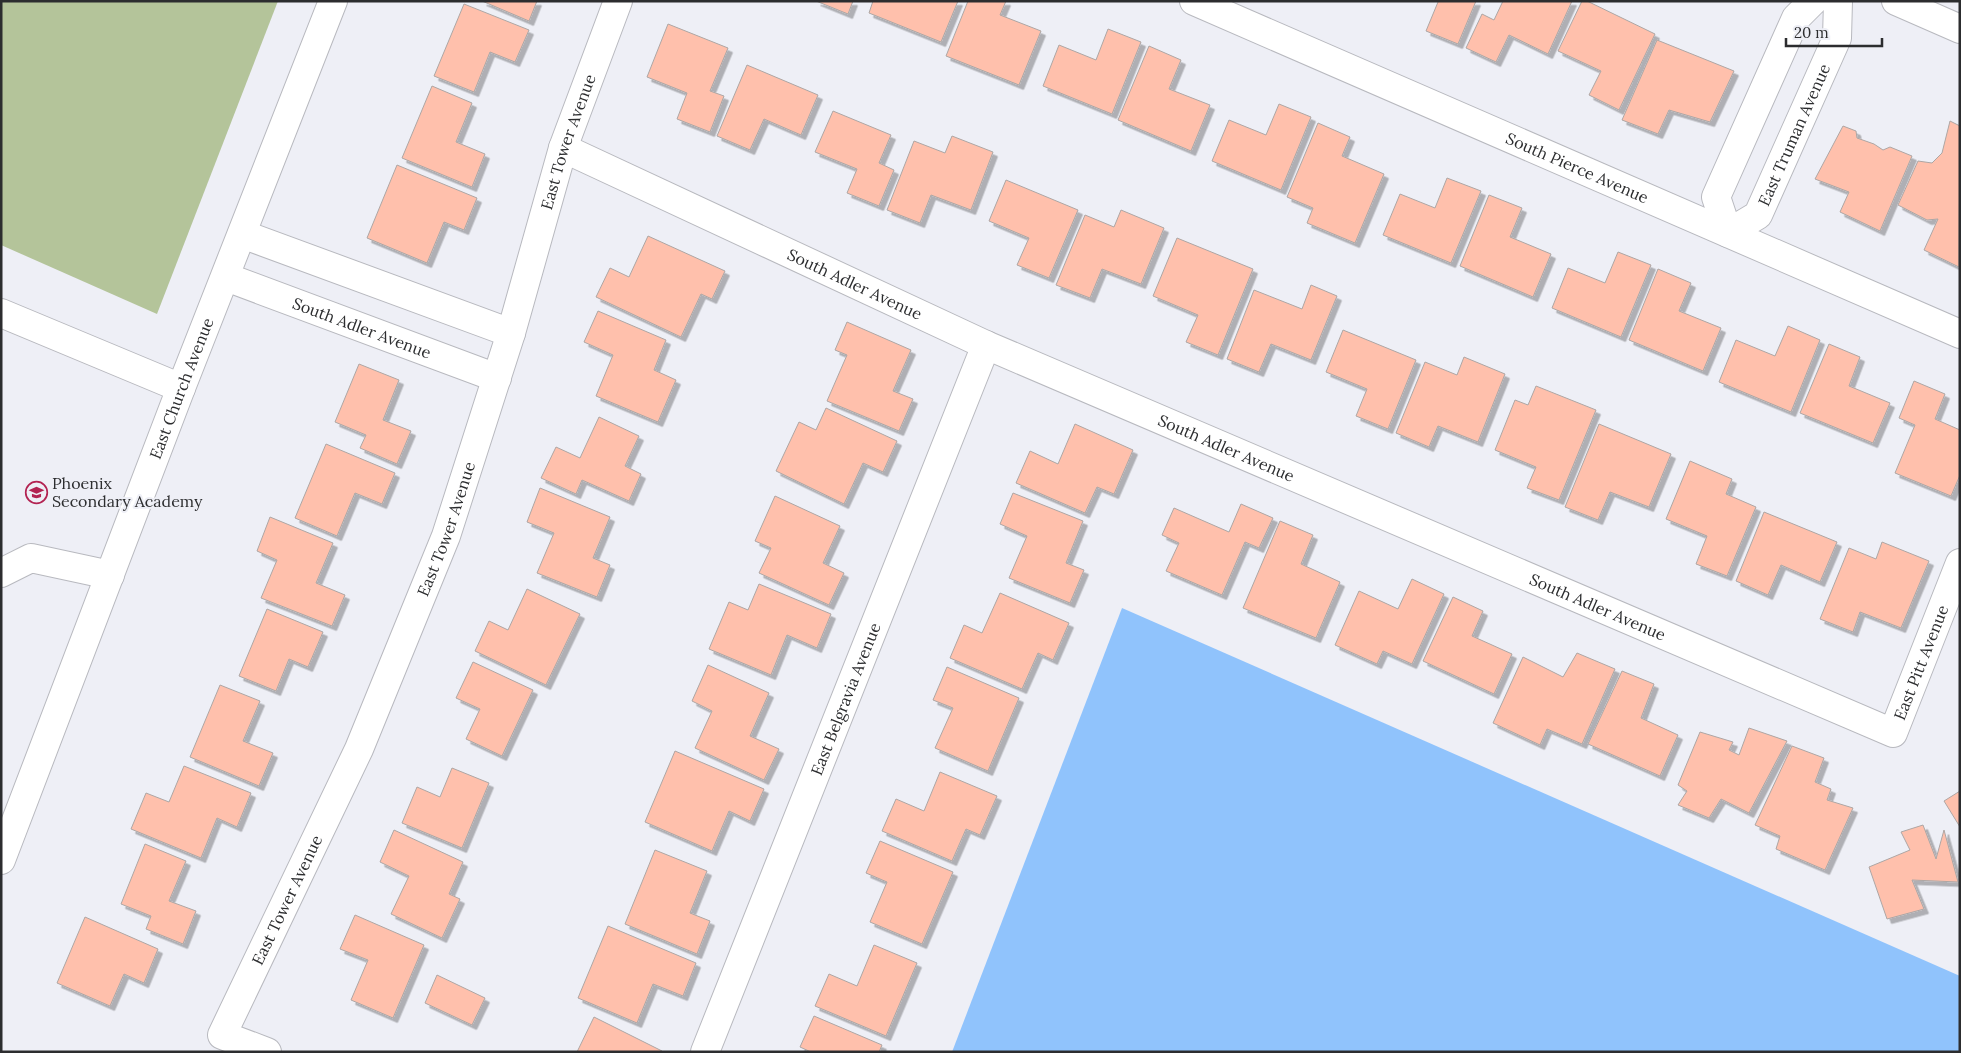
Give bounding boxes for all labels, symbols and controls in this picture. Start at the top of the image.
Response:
scale bar [1786,15,1882,47]
text: 20 m [1794,23,1829,42]
street label: East Truman Avenue [1753,60,1834,209]
street label: East Tower Avenue [536,71,600,212]
street label: South Pierce Avenue [1503,128,1652,208]
street label: South Adler Avenue [784,244,926,324]
street label: South Adler Avenue [290,293,434,363]
street label: East Church Avenue [145,314,218,462]
street label: South Adler Avenue [1155,410,1298,486]
street label: East Tower Avenue [413,459,479,599]
place label: Phoenix Secondary Academy [52,473,203,511]
school or university icon: Phoenix Secondary Academy [24,480,48,504]
street label: South Adler Avenue [1527,569,1669,645]
street label: East Pitt Avenue [1889,602,1953,723]
street label: East Belgravia Avenue [806,619,885,778]
street label: East Tower Avenue [247,831,326,968]

